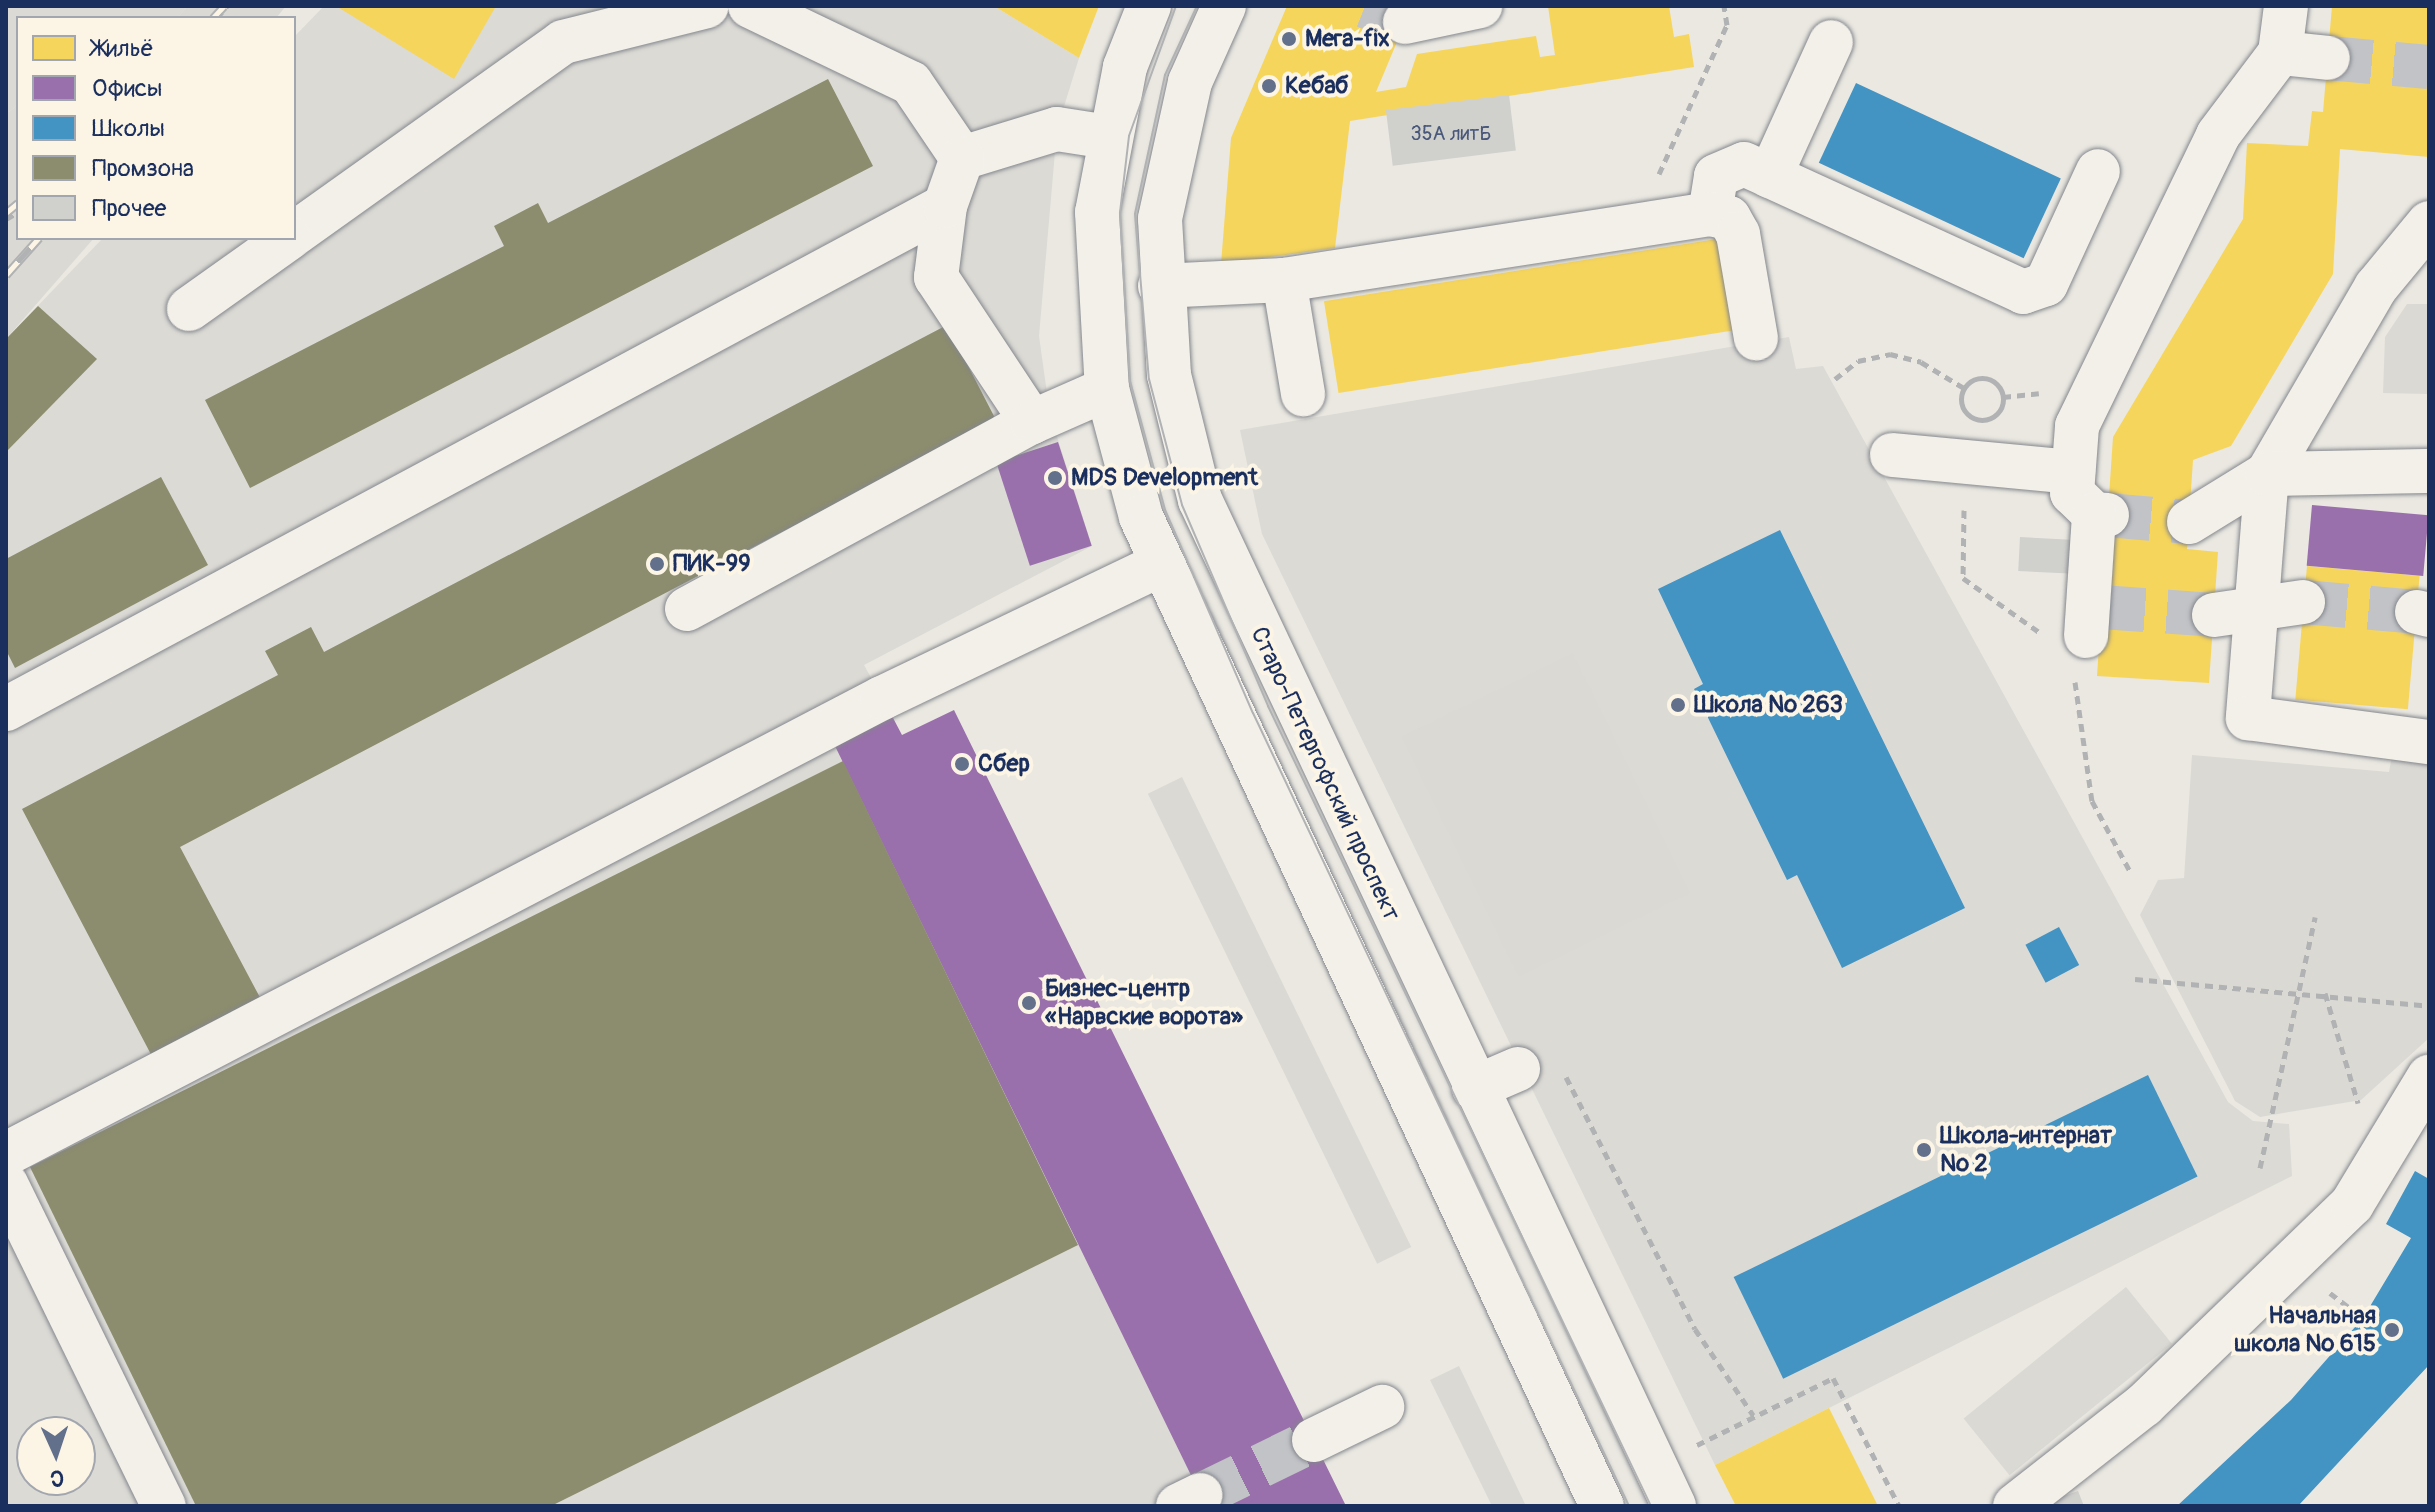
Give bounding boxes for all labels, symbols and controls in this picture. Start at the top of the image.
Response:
legend [16,16,296,240]
place label: Мега-fix [1305,25,1390,53]
marker: Мега-fix [1280,30,1298,48]
text: Жильё [92,34,154,63]
place label: Кебаб [1285,72,1349,100]
text: Офисы [92,74,163,103]
marker: Кебаб [1260,77,1278,95]
text: Школы [92,114,165,143]
house number: 35А литБ [1411,121,1491,145]
text: Промзона [92,154,194,183]
text: Прочее [92,194,166,223]
place label: MDS Development [1071,464,1258,492]
marker: MDS Development [1046,469,1064,487]
place label: ПИК-99 [673,550,751,578]
marker: ПИК-99 [648,555,666,573]
street label: Старо-Петергофский проспект [1244,622,1406,926]
place label: Школа № 263 [1694,691,1843,719]
marker: Школа № 263 [1669,696,1687,714]
place label: Сбер [978,750,1030,778]
marker: Сбер [953,755,971,773]
place label: Бизнес-центр «Нарвские ворота» [1045,975,1243,1031]
marker: Бизнес-центр «Нарвские ворота» [1020,994,1038,1012]
place label: Школа-интернат № 2 [1940,1122,2112,1178]
marker: Школа-интернат № 2 [1915,1141,1933,1159]
place label: Начальная школа № 615 [2234,1302,2376,1358]
marker: Начальная школа № 615 [2383,1321,2401,1339]
north arrow [16,1416,96,1496]
text: С [50,1464,65,1492]

